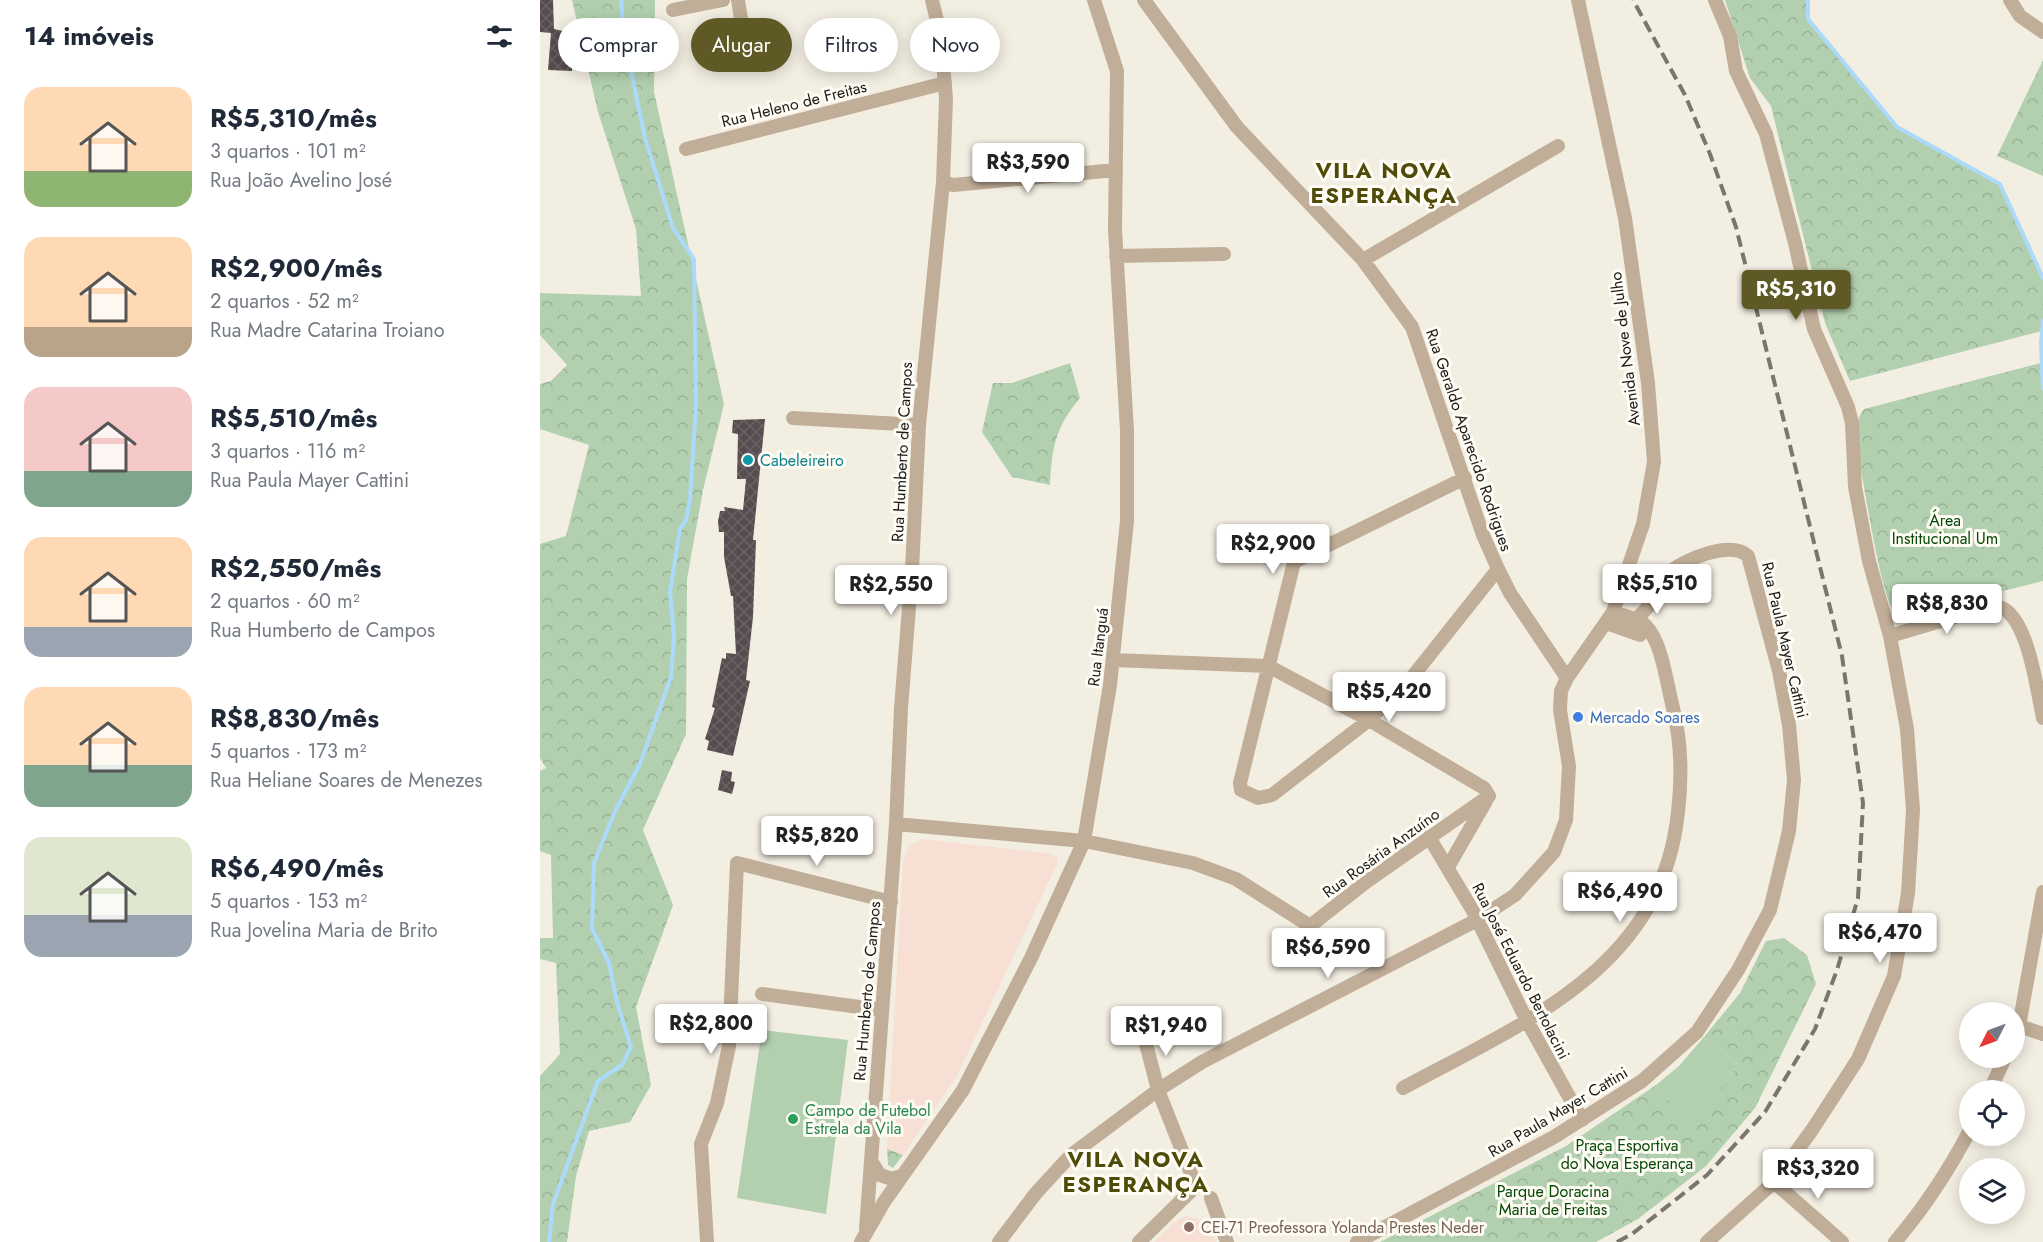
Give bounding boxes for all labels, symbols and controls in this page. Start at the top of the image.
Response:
text: 14 imóveis [24,17,154,55]
chip: Comprar [558,18,679,72]
chip: Alugar [691,18,792,72]
chip: Filtros [804,18,898,72]
chip: Novo [910,18,1000,72]
icon: filters [483,20,516,53]
street label: Rua Heleno de Freitas [719,75,869,133]
text: R$5,310/mês [210,99,377,137]
icon: home [72,111,144,183]
text: 3 quartos · 101 m² [210,137,366,166]
pin: R$3,590 [973,143,1083,194]
text: R$3,590 [986,148,1070,177]
district label: VILA NOVA ESPERANÇA [1311,154,1457,211]
text: Rua João Avelino José [210,166,392,195]
text: R$2,900/mês [210,249,382,287]
icon: home [72,261,144,333]
street label: Avenida Nove de Julho [1604,270,1646,427]
pin: R$5,310 [1741,270,1851,321]
text: R$5,310 [1756,275,1836,304]
text: 2 quartos · 52 m² [210,287,359,316]
text: Rua Madre Catarina Troiano [210,316,445,345]
street label: Rua Geraldo Aparecido Rodrigues [1420,326,1518,554]
street label: Rua Humberto de Campos [886,362,918,542]
text: R$5,510/mês [210,399,377,437]
icon: home [72,411,144,483]
text: 3 quartos · 116 m² [210,437,365,466]
place label: Cabeleireiro [760,449,844,472]
marker: Cabeleireiro [741,453,755,467]
text: Rua Paula Mayer Cattini [210,466,409,495]
park label: Área Institucional Um [1892,509,1998,550]
pin: R$2,900 [1218,524,1328,575]
text: R$2,900 [1231,529,1315,558]
text: R$2,550/mês [210,549,381,587]
street label: Rua Paula Mayer Cattini [1756,560,1814,720]
icon: home [72,561,144,633]
pin: R$5,510 [1602,564,1712,615]
pin: R$2,550 [836,565,946,616]
text: R$5,510 [1616,569,1698,598]
text: R$2,550 [849,570,933,599]
pin: R$8,830 [1892,584,2002,635]
text: 2 quartos · 60 m² [210,587,360,616]
text: R$8,830 [1906,589,1988,618]
street label: Rua Itanguá [1082,606,1114,688]
text: Rua Humberto de Campos [210,616,435,645]
pin: R$5,420 [1334,672,1444,723]
text: R$5,420 [1346,677,1432,706]
text: R$8,830/mês [210,699,379,737]
place label: Mercado Soares [1590,706,1700,729]
marker: Mercado Soares [1571,710,1585,724]
icon: home [72,711,144,783]
text: 5 quartos · 173 m² [210,737,366,766]
text: Rua Heliane Soares de Menezes [210,766,483,795]
street label: Rua Rosária Anzuíno [1318,802,1445,903]
pin: R$5,820 [762,816,872,867]
text: R$5,820 [775,821,859,850]
text: R$6,490/mês [210,849,384,887]
icon: home [72,861,144,933]
pin: R$6,490 [1565,872,1675,923]
text: R$6,490 [1577,877,1663,906]
street label: Rua José Eduardo Bertolacini [1466,879,1576,1063]
text: 5 quartos · 153 m² [210,887,367,916]
street label: Rua Humberto de Campos [848,900,886,1082]
pin: R$6,470 [1825,913,1935,964]
text: Rua Jovelina Maria de Brito [210,916,438,945]
text: R$6,470 [1838,918,1922,947]
pin: R$6,590 [1273,928,1383,979]
text: R$6,590 [1286,933,1370,962]
north arrow [1959,1002,2025,1068]
map controls [1959,1002,2025,1224]
pin: R$2,800 [656,1004,766,1055]
pin: R$1,940 [1111,1006,1221,1057]
text: R$2,800 [669,1009,753,1038]
text: R$1,940 [1125,1011,1207,1040]
street label: Rua Paula Mayer Cattini [1484,1061,1632,1163]
button: locate [1959,1080,2025,1146]
place label: Campo de Futebol Estrela da Vila [805,1099,931,1140]
marker: Campo de Futebol Estrela da Vila [786,1112,800,1126]
park label: Praça Esportiva do Nova Esperança [1561,1134,1693,1175]
district label: VILA NOVA ESPERANÇA [1063,1143,1209,1200]
pin: R$3,320 [1763,1149,1873,1200]
text: R$3,320 [1777,1154,1859,1183]
button: layers [1959,1158,2025,1224]
park label: Parque Doracina Maria de Freitas [1497,1180,1609,1221]
place label: CEI-71 Preofessora Yolanda Prestes Neder [1201,1216,1485,1239]
marker: CEI-71 Preofessora Yolanda Prestes Neder [1182,1220,1196,1234]

